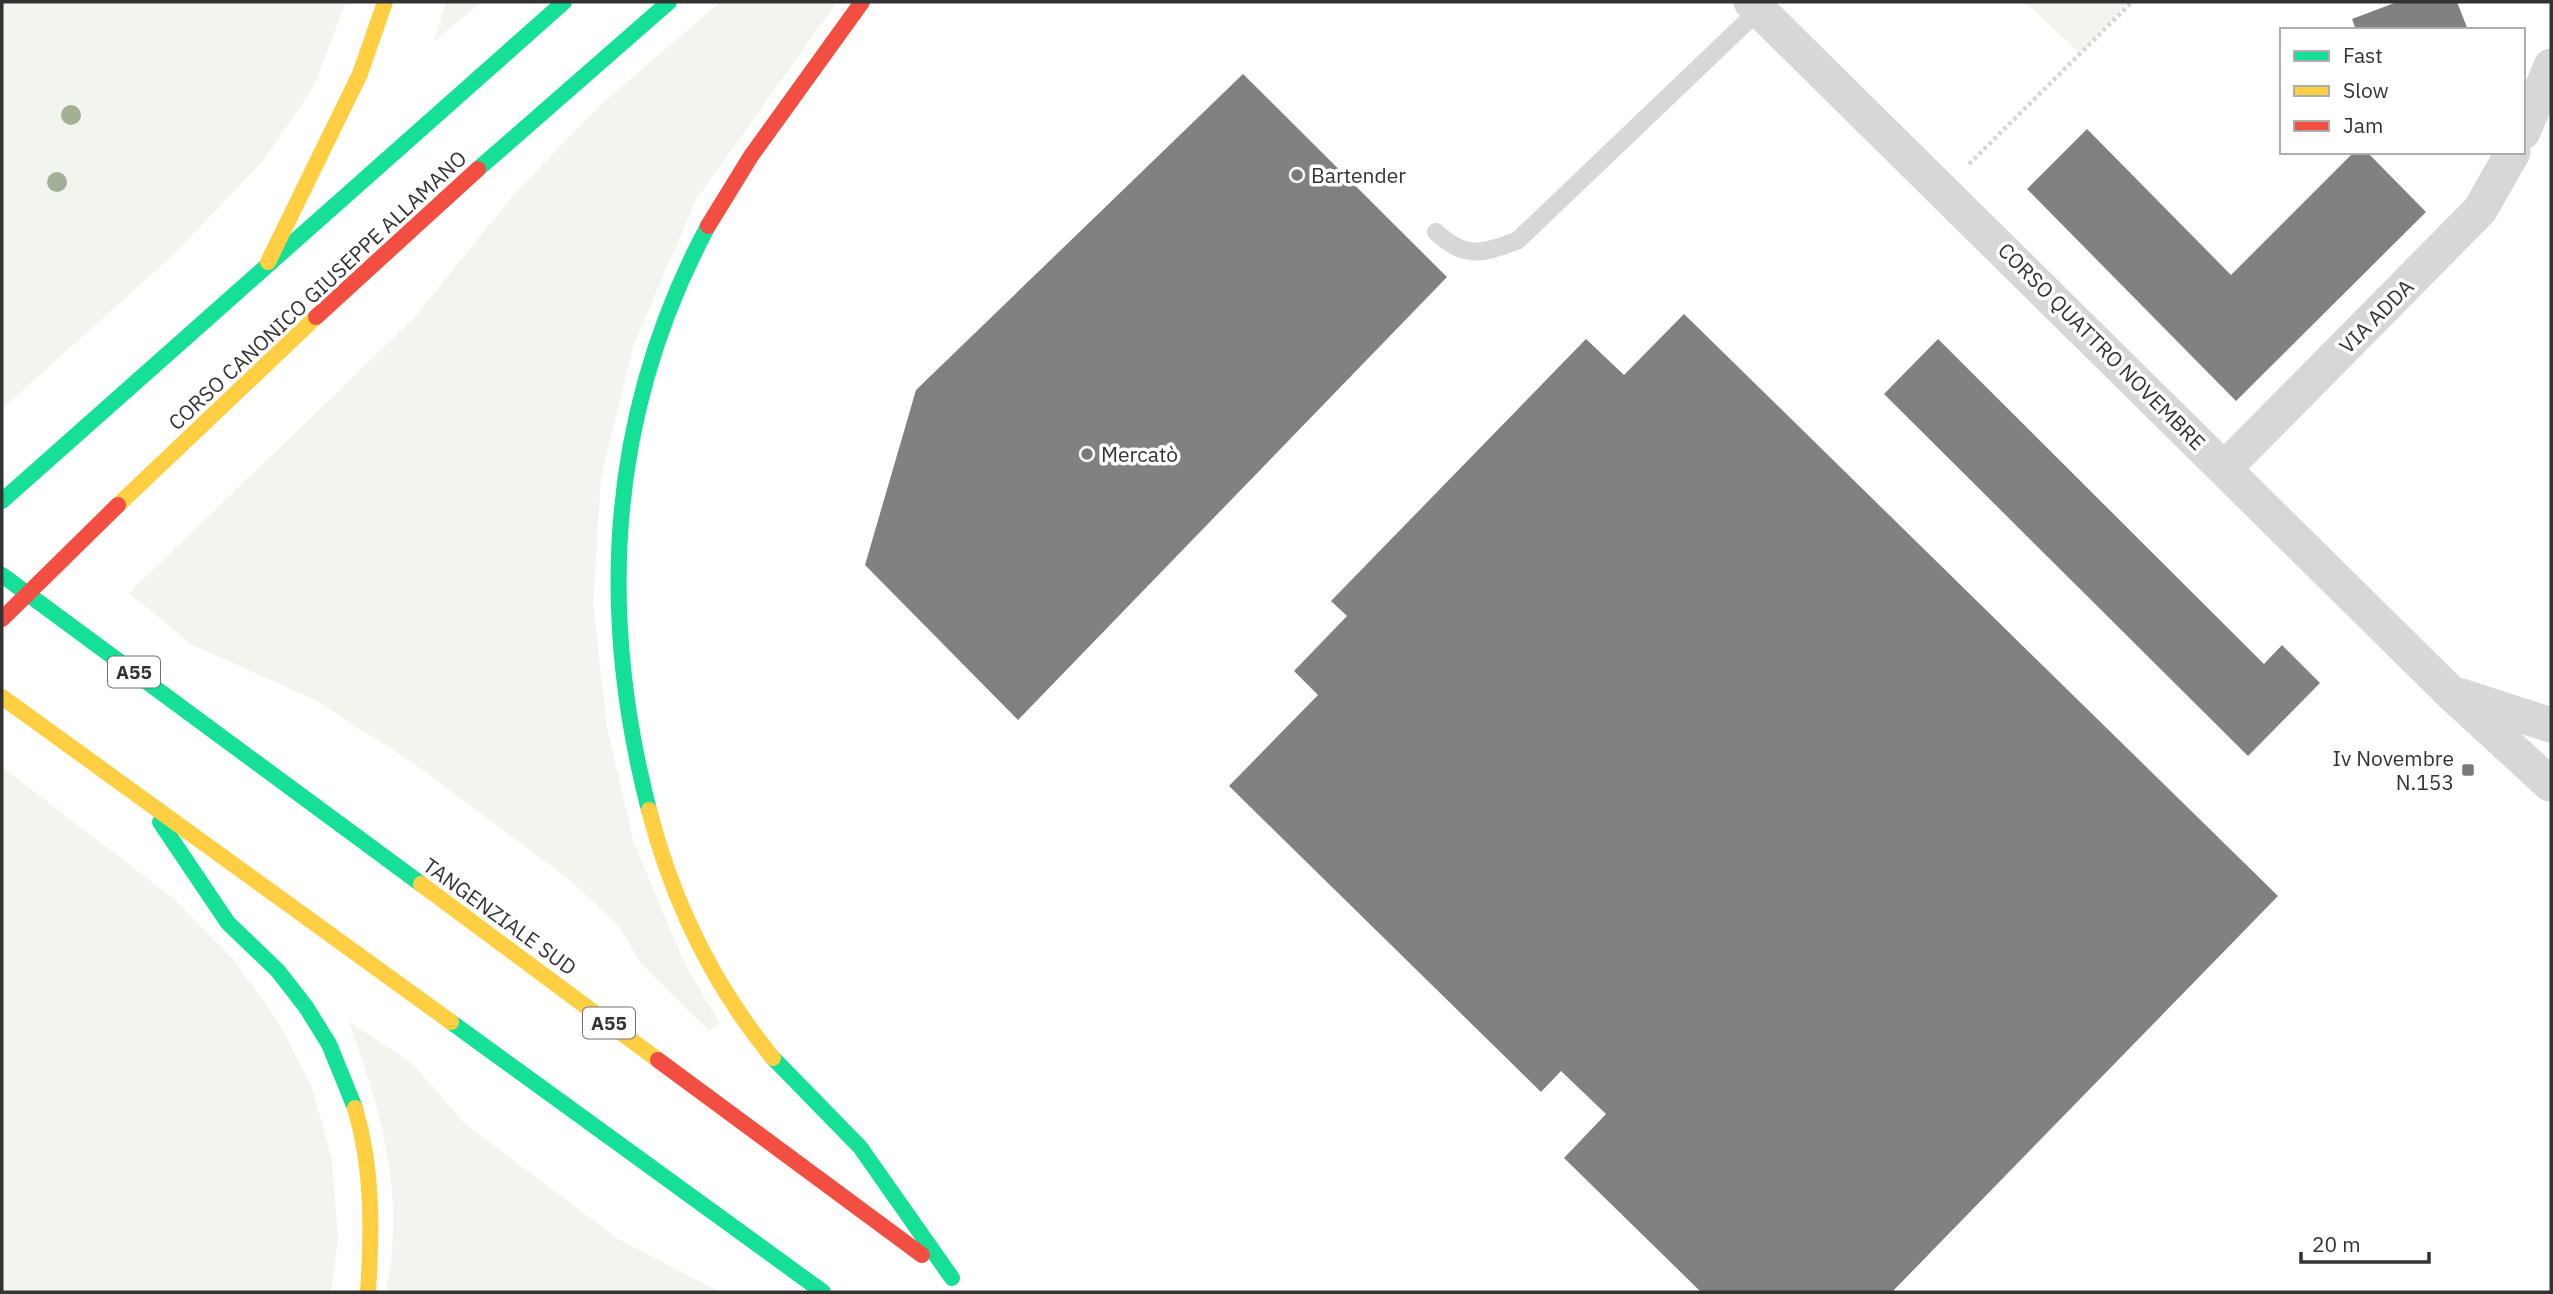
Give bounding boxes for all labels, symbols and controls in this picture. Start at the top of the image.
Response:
legend [2280,28,2525,154]
text: Fast [2343,41,2383,69]
text: Slow [2343,76,2389,104]
text: Jam [2343,111,2383,139]
street label: CORSO CANONICO GIUSEPPE ALLAMANO [162,144,472,436]
place label: Bartender [1311,161,1406,189]
marker: Bartender [1289,167,1305,183]
street label: CORSO QUATTRO NOVEMBRE [1992,236,2212,456]
street label: VIA ADDA [2333,273,2419,359]
place label: Mercatò [1101,440,1178,468]
marker: Mercatò [1079,446,1095,462]
road number: A55 [108,656,160,688]
place label: Iv Novembre N.153 [2333,744,2454,796]
marker: Iv Novembre N.153 [2460,762,2476,778]
street label: TANGENZIALE SUD [418,851,582,981]
road number: A55 [583,1007,635,1038]
scale bar [2301,1220,2429,1264]
text: 20 m [2312,1230,2361,1258]

